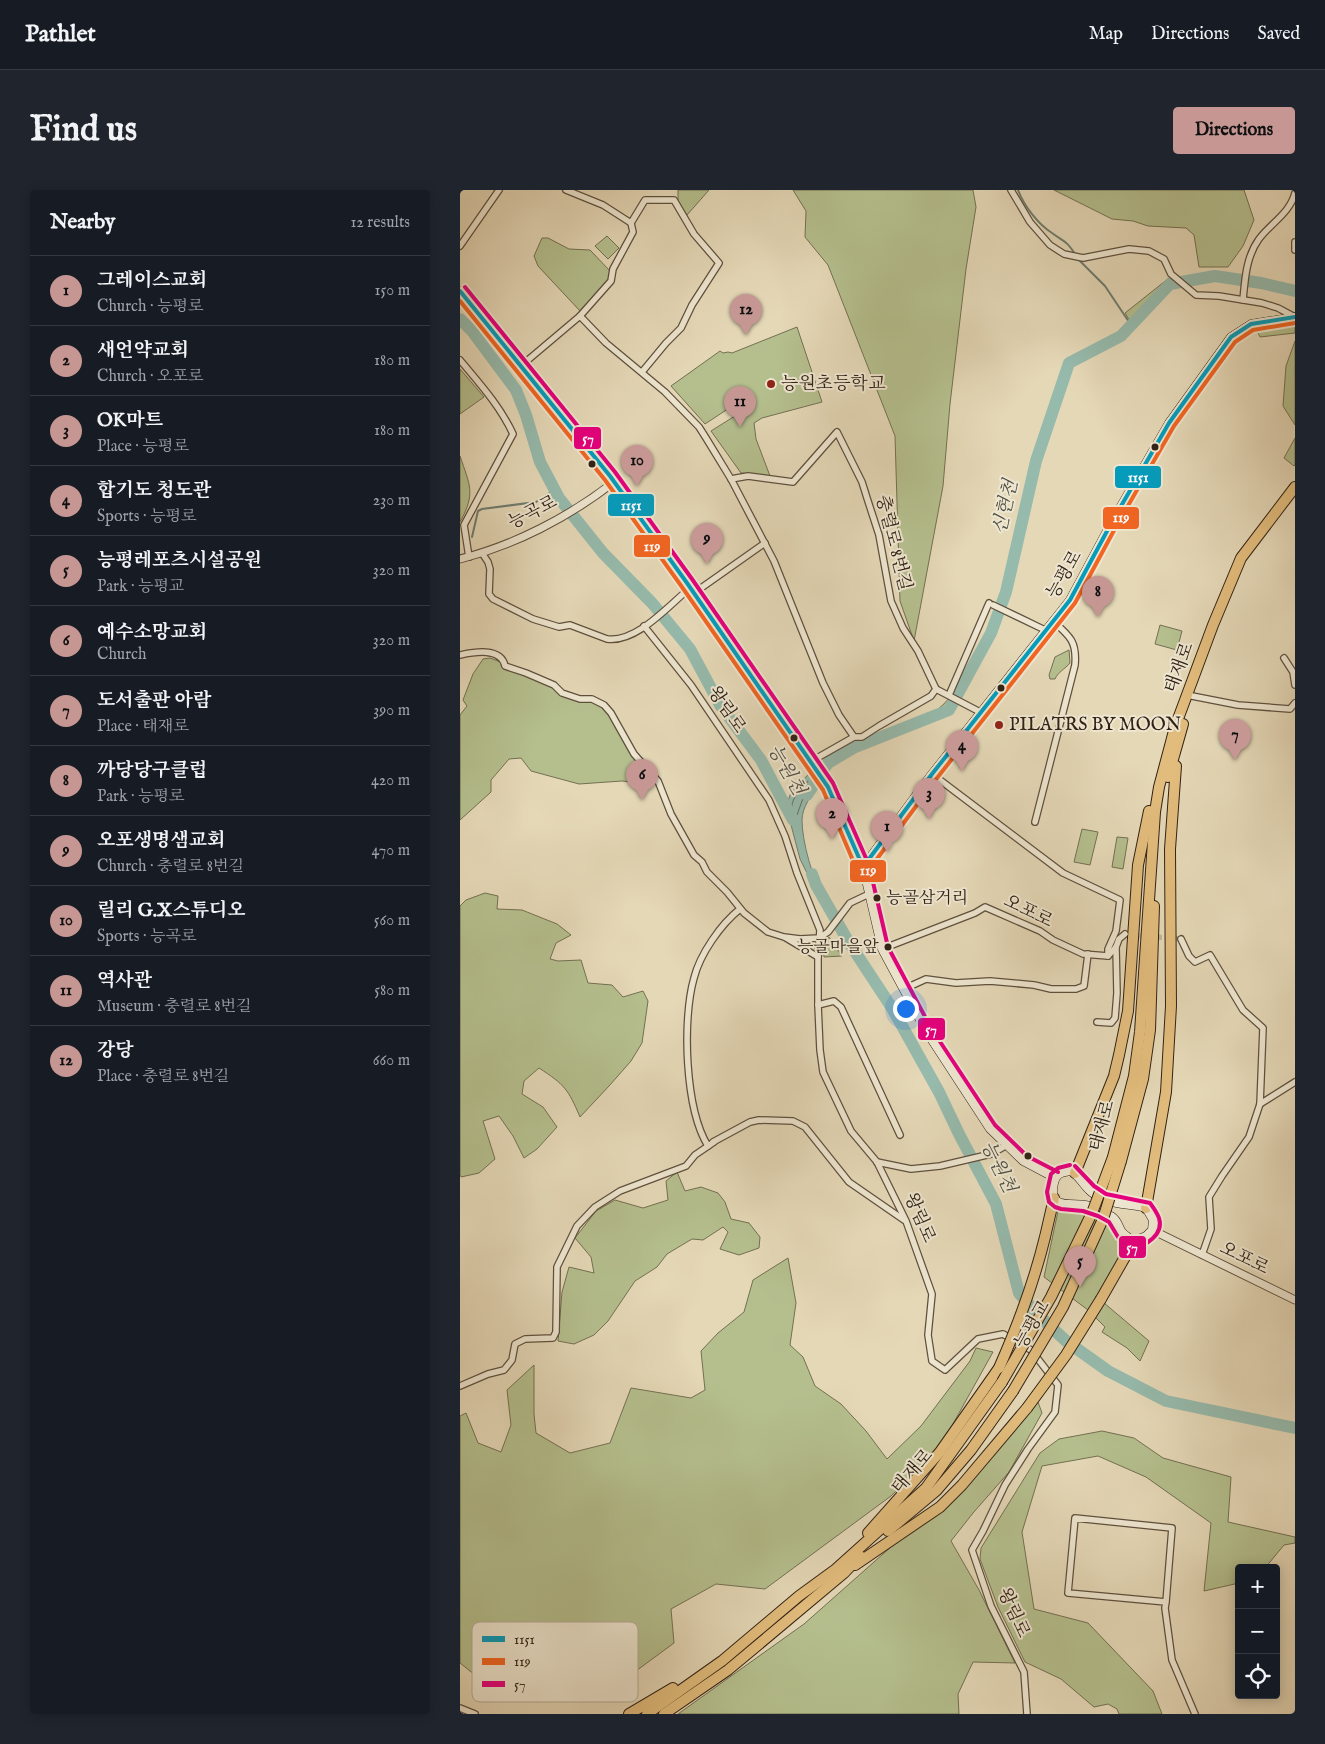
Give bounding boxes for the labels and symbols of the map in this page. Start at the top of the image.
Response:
pin: 12 [730,294,762,335]
place label: 능원초등학교 [781,373,886,396]
marker: 능원초등학교 [765,378,777,390]
pin: 11 [724,386,756,427]
line badge: 57 [573,426,602,450]
text: 57 [582,430,594,448]
unlabelled marker [1150,442,1160,452]
pin: 10 [621,445,653,486]
unlabelled marker [587,459,597,469]
line badge: 1151 [1114,465,1162,489]
text: 1151 [1128,469,1148,487]
water label: 신현천 [988,476,1024,537]
street label: 능곡로 [505,491,561,535]
line badge: 1151 [607,493,655,517]
street label: 충렬로 8번길 [870,493,916,593]
text: 1151 [621,497,641,515]
line badge: 119 [1102,506,1140,530]
text: 119 [1113,509,1129,527]
pin: 9 [691,523,723,564]
line badge: 119 [633,534,671,558]
text: 119 [644,538,660,556]
street label: 능평로 [1042,547,1088,603]
pin: 8 [1082,576,1114,617]
street label: 태재로 [1160,640,1200,696]
street label: 왕림로 [702,682,750,738]
unlabelled marker [996,683,1006,693]
place label: PILATRS BY MOON [1009,714,1181,737]
marker: PILATRS BY MOON [993,719,1005,731]
pin: 7 [1219,719,1251,760]
pin: 4 [946,730,978,771]
unlabelled marker [789,733,799,743]
water label: 능원천 [762,740,811,801]
pin: 6 [626,759,658,800]
pin: 3 [913,778,945,819]
pin: 2 [816,798,848,839]
pin: 1 [871,811,903,852]
line badge: 119 [849,859,887,883]
text: 119 [860,862,876,880]
place label: 능골삼거리 [886,888,968,909]
street label: 오포로 [1000,890,1056,934]
marker: 능골삼거리 [872,893,882,903]
place label: 능골마을앞 [797,937,880,958]
marker: 능골마을앞 [883,942,893,952]
your location [893,996,919,1022]
line badge: 57 [917,1017,946,1041]
text: 57 [925,1021,937,1039]
street label: 태재로 [1085,1098,1121,1154]
water label: 능원천 [975,1137,1022,1198]
unlabelled marker [1023,1151,1033,1161]
street label: 왕림로 [898,1189,940,1247]
line badge: 57 [1118,1235,1147,1259]
street label: 오포로 [1216,1237,1272,1281]
text: 57 [1126,1239,1138,1257]
pin: 5 [1064,1246,1096,1287]
street label: 능평교 [1010,1296,1056,1353]
street label: 태재로 [887,1445,939,1499]
street label: 왕림로 [992,1584,1034,1642]
legend [472,1622,638,1702]
text: 1151 [514,1631,535,1649]
text: 119 [514,1653,531,1671]
text: 57 [514,1676,526,1694]

